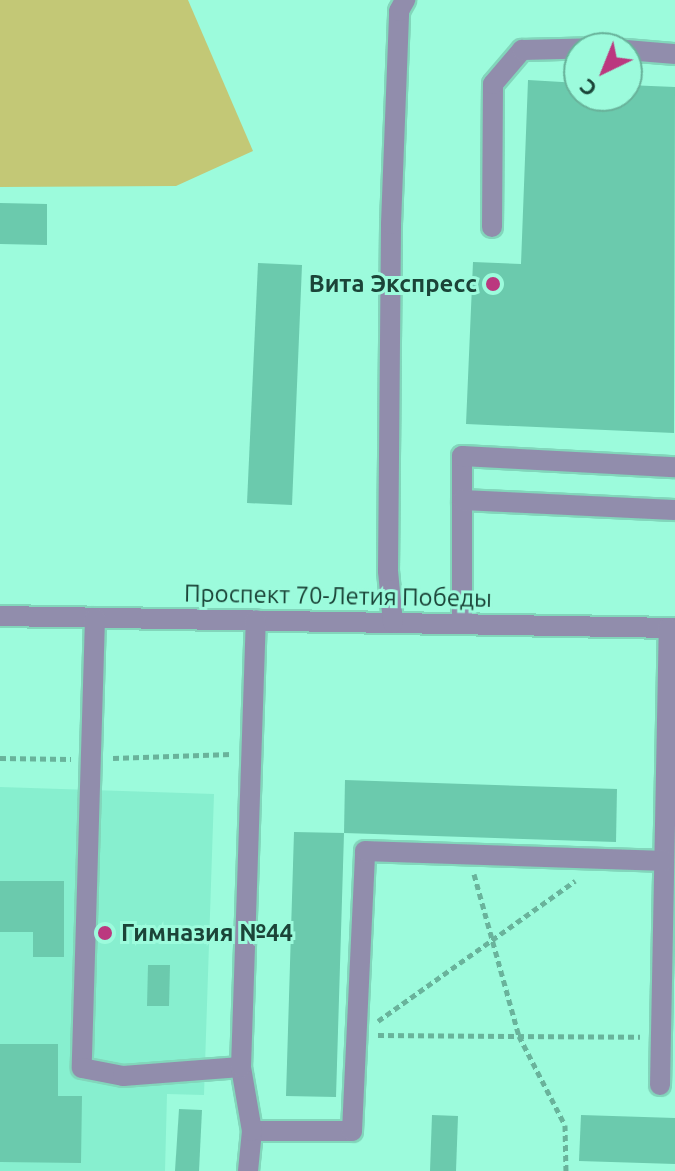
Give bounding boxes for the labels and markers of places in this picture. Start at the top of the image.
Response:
place label: Вита Экспресс [309,270,477,298]
marker: Вита Экспресс [484,275,502,293]
place label: Гимназия №44 [121,919,293,947]
marker: Гимназия №44 [96,924,114,942]

